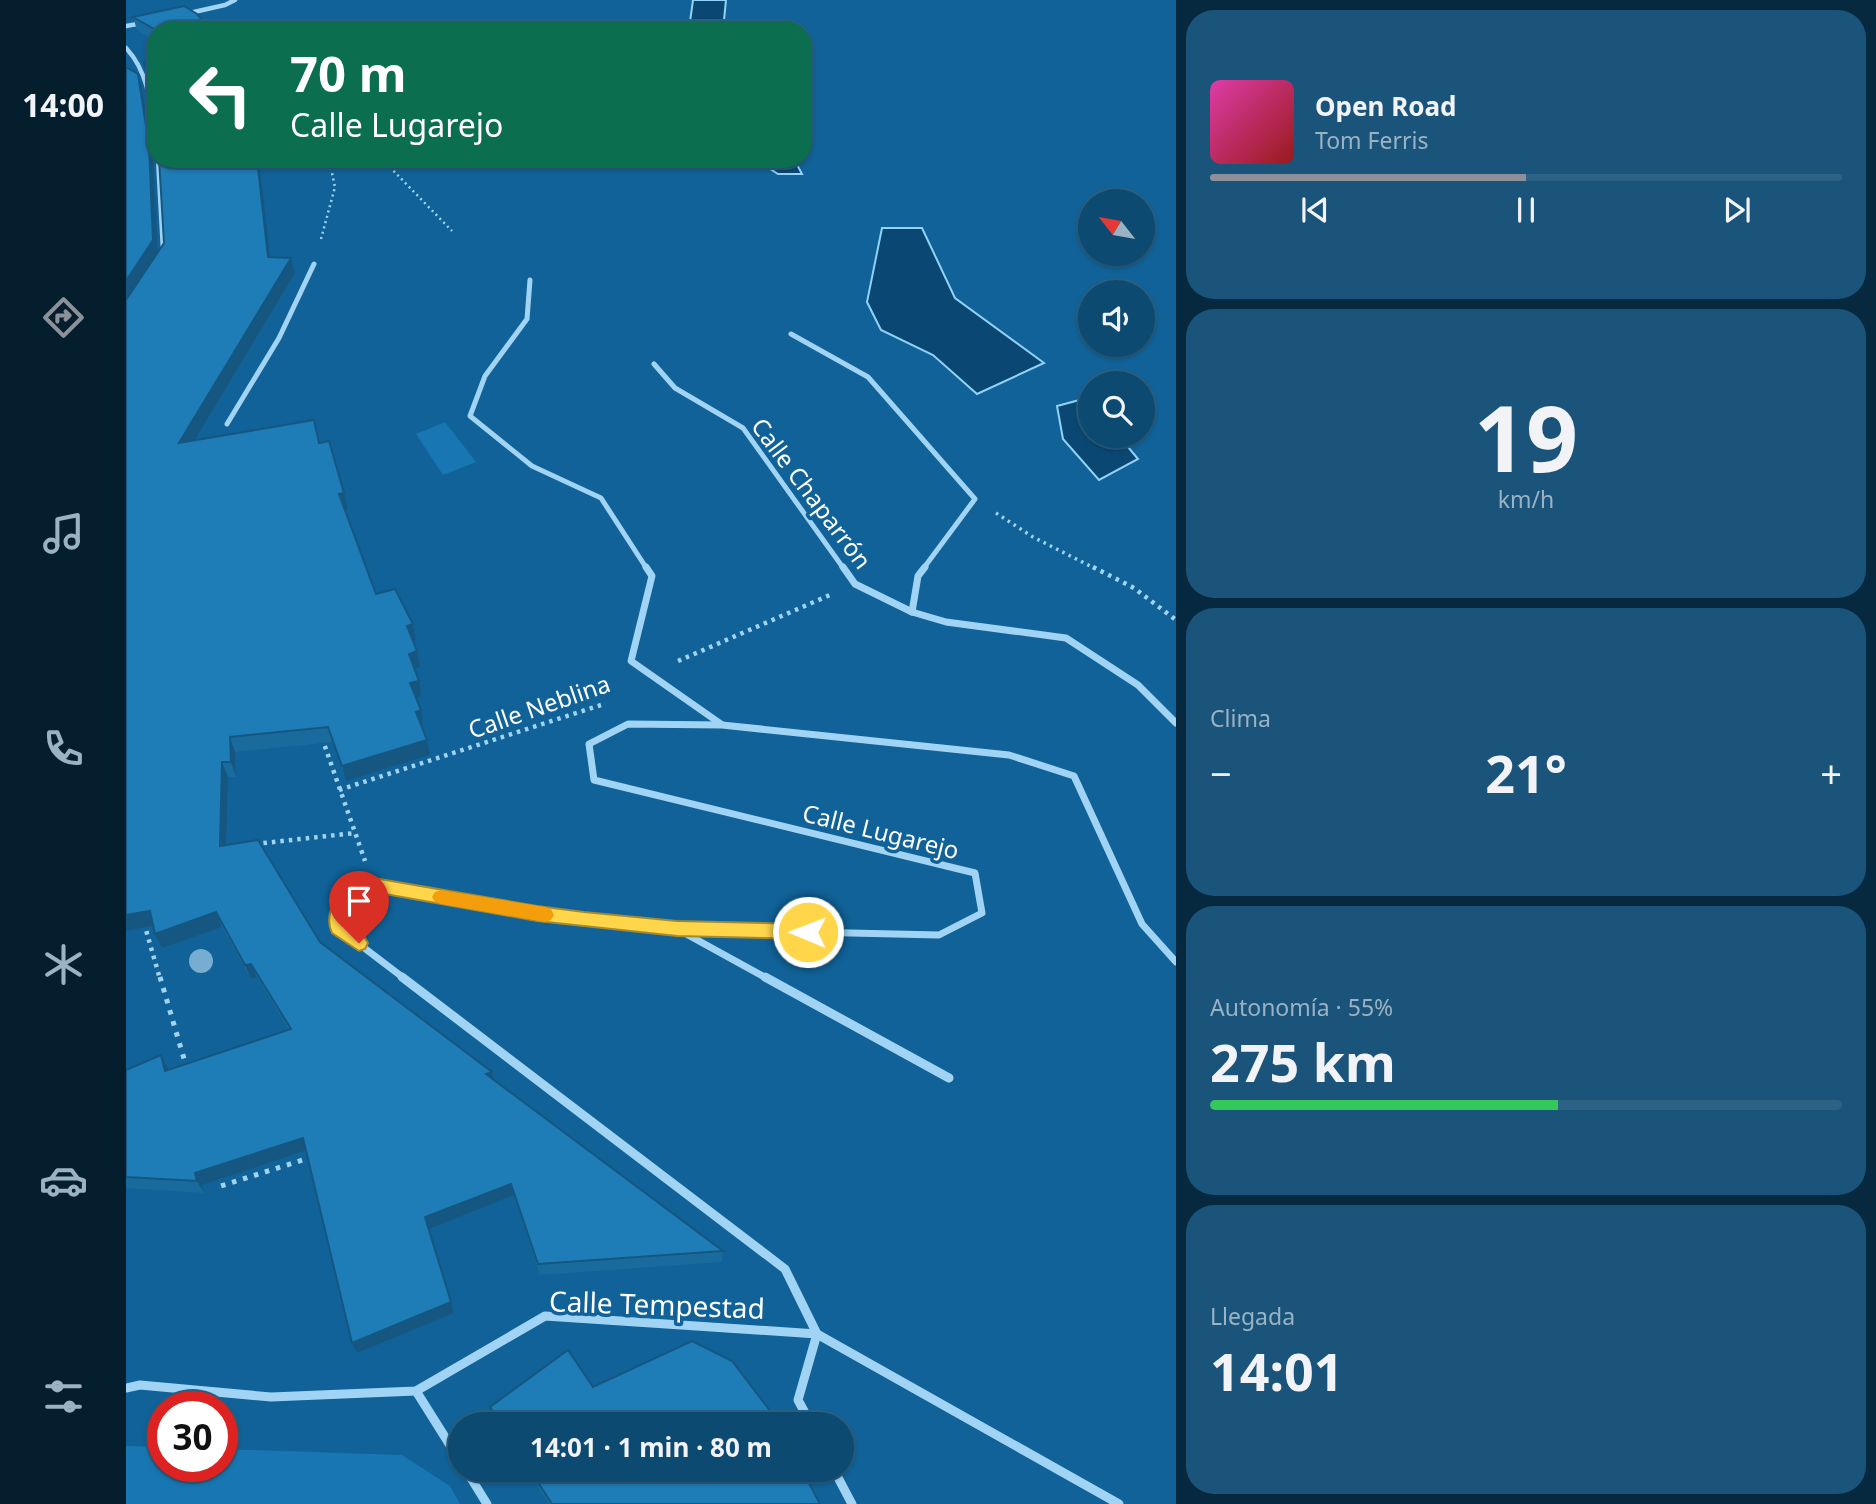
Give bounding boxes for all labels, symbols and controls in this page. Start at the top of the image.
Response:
text: 70 m [290,40,407,106]
icon: left [175,49,266,140]
text: 14:00 [22,83,104,126]
text: Open Road [1315,88,1457,124]
text: Calle Lugarejo [290,103,503,146]
text: Tom Ferris [1315,124,1428,156]
north arrow [1078,189,1155,266]
map controls [1078,189,1155,448]
icon: previous [1296,191,1334,229]
icon: pause [1507,191,1545,229]
icon: next [1718,191,1756,229]
button: sound [1078,280,1155,357]
icon: directions [39,293,88,342]
button: search [1078,371,1155,448]
text: 19 [1474,375,1578,499]
street label: Calle Chaparrón [744,411,880,575]
text: km/h [1498,483,1554,515]
icon: music [39,509,88,558]
street label: Calle Neblina [464,666,614,746]
text: Clima [1210,702,1271,734]
icon: phone [39,724,88,773]
text: 21° [1485,737,1567,808]
text: − [1210,747,1232,799]
text: + [1820,747,1842,799]
street label: Calle Lugarejo [799,796,963,866]
pin [329,871,389,943]
icon: arrive [340,882,378,920]
position arrow [771,895,845,969]
icon: climate [39,940,88,989]
text: Autonomía · 55% [1210,991,1393,1023]
text: 275 km [1210,1026,1396,1097]
icon: car [39,1156,88,1205]
street label: Calle Tempestad [548,1281,766,1327]
text: Llegada [1210,1300,1295,1332]
text: 14:01 [1210,1335,1344,1406]
icon: filters [39,1372,88,1421]
speed limit sign: 30 [147,1391,238,1482]
text: 14:01 · 1 min · 80 m [530,1429,772,1465]

